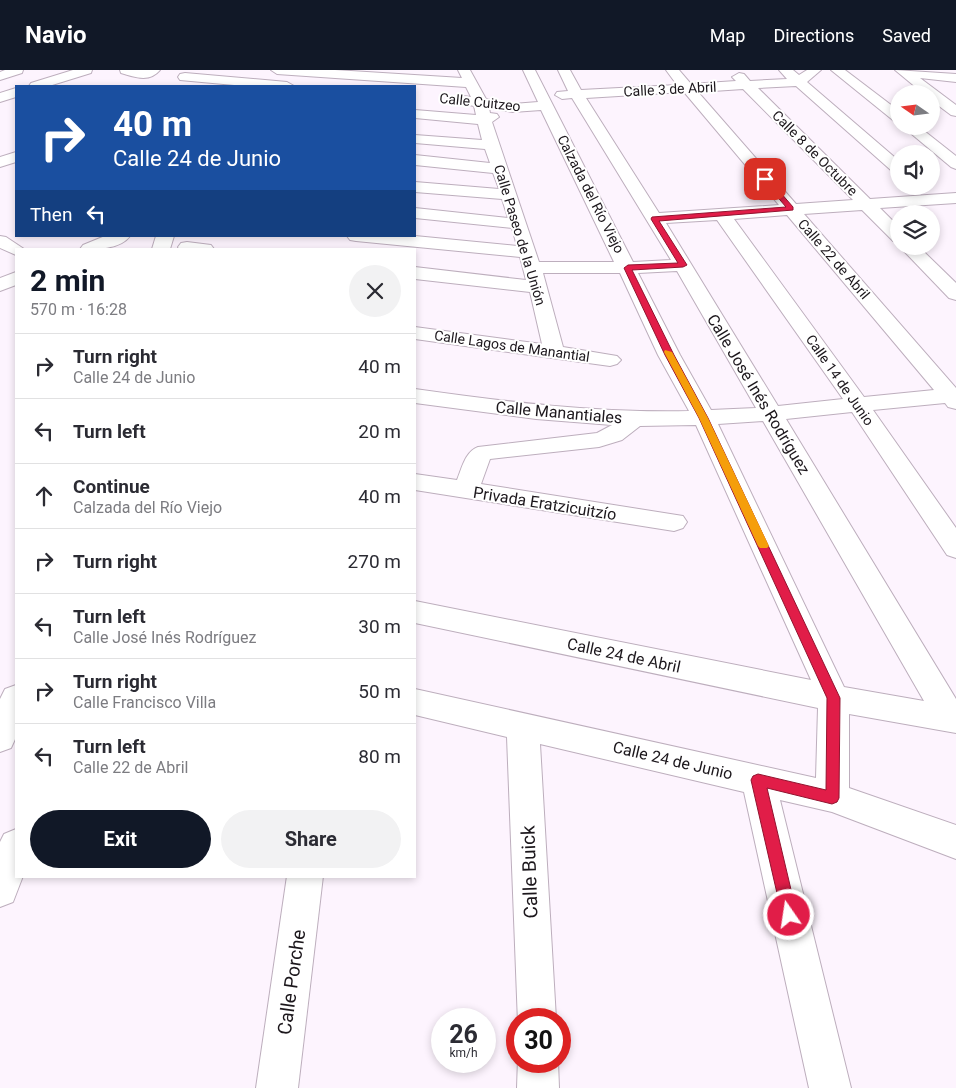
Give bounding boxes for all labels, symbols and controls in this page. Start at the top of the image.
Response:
text: Navio [25,21,87,49]
text: Map [710,25,745,46]
text: Directions [773,25,854,46]
text: Saved [882,25,931,46]
street label: Calle 3 de Abril [623,79,717,99]
north arrow [890,85,940,135]
map controls [890,85,940,255]
street label: Calle Cuitzeo [439,90,521,114]
text: 40 m [113,104,192,145]
icon: right [30,105,95,170]
street label: Calle 8 de Octubre [769,107,861,199]
street label: Calzada del Río Viejo [554,132,628,256]
button: sound [890,145,940,195]
text: Calle 24 de Junio [113,146,281,171]
pin [744,158,786,200]
street label: Calle Paseo de la Unión [491,163,549,307]
icon: arrive [751,165,779,193]
icon: left [82,200,110,228]
text: Then [30,203,72,226]
button: layers [890,205,940,255]
street label: Calle 22 de Abril [795,216,873,302]
text: 2 min [30,263,105,298]
button: close [349,265,401,317]
text: 570 m · 16:28 [30,300,127,319]
street label: Calle José Inés Rodríguez [703,311,814,478]
street label: Calle Lagos de Manantial [433,327,591,365]
street label: Calle 14 de Junio [803,332,877,428]
text: Turn right [73,345,157,368]
icon: right [30,352,58,380]
text: 40 m [358,355,401,378]
text: Calle 24 de Junio [73,368,195,387]
street label: Calle Manantiales [495,398,623,427]
icon: left [30,417,58,445]
text: Turn left [73,420,146,443]
text: 20 m [358,420,401,443]
text: Continue [73,475,150,498]
icon: ahead [30,482,58,510]
street label: Privada Eratzicuitzío [472,483,618,524]
text: 40 m [358,485,401,508]
text: Calzada del Río Viejo [73,498,222,517]
icon: right [30,547,58,575]
text: Turn right [73,550,157,573]
text: 270 m [348,550,401,573]
text: Turn left [73,605,146,628]
icon: left [30,612,58,640]
text: 30 m [358,615,401,638]
text: Calle José Inés Rodríguez [73,628,257,647]
street label: Calle 24 de Abril [565,634,682,677]
text: Turn right [73,670,157,693]
icon: right [30,677,58,705]
text: 50 m [358,680,401,703]
text: Calle Francisco Villa [73,693,216,712]
text: Turn left [73,735,146,758]
street label: Calle 24 de Junio [611,737,735,783]
icon: left [30,742,58,770]
text: 80 m [358,745,401,768]
text: Calle 22 de Abril [73,758,188,777]
button: Exit [30,810,211,868]
button: Share [221,810,401,868]
street label: Calle Buick [516,825,543,919]
position arrow [762,888,814,940]
street label: Calle Porche [273,928,310,1036]
speed limit sign: 30 [506,1008,571,1073]
text: 26 [449,1020,478,1049]
text: km/h [449,1046,478,1060]

